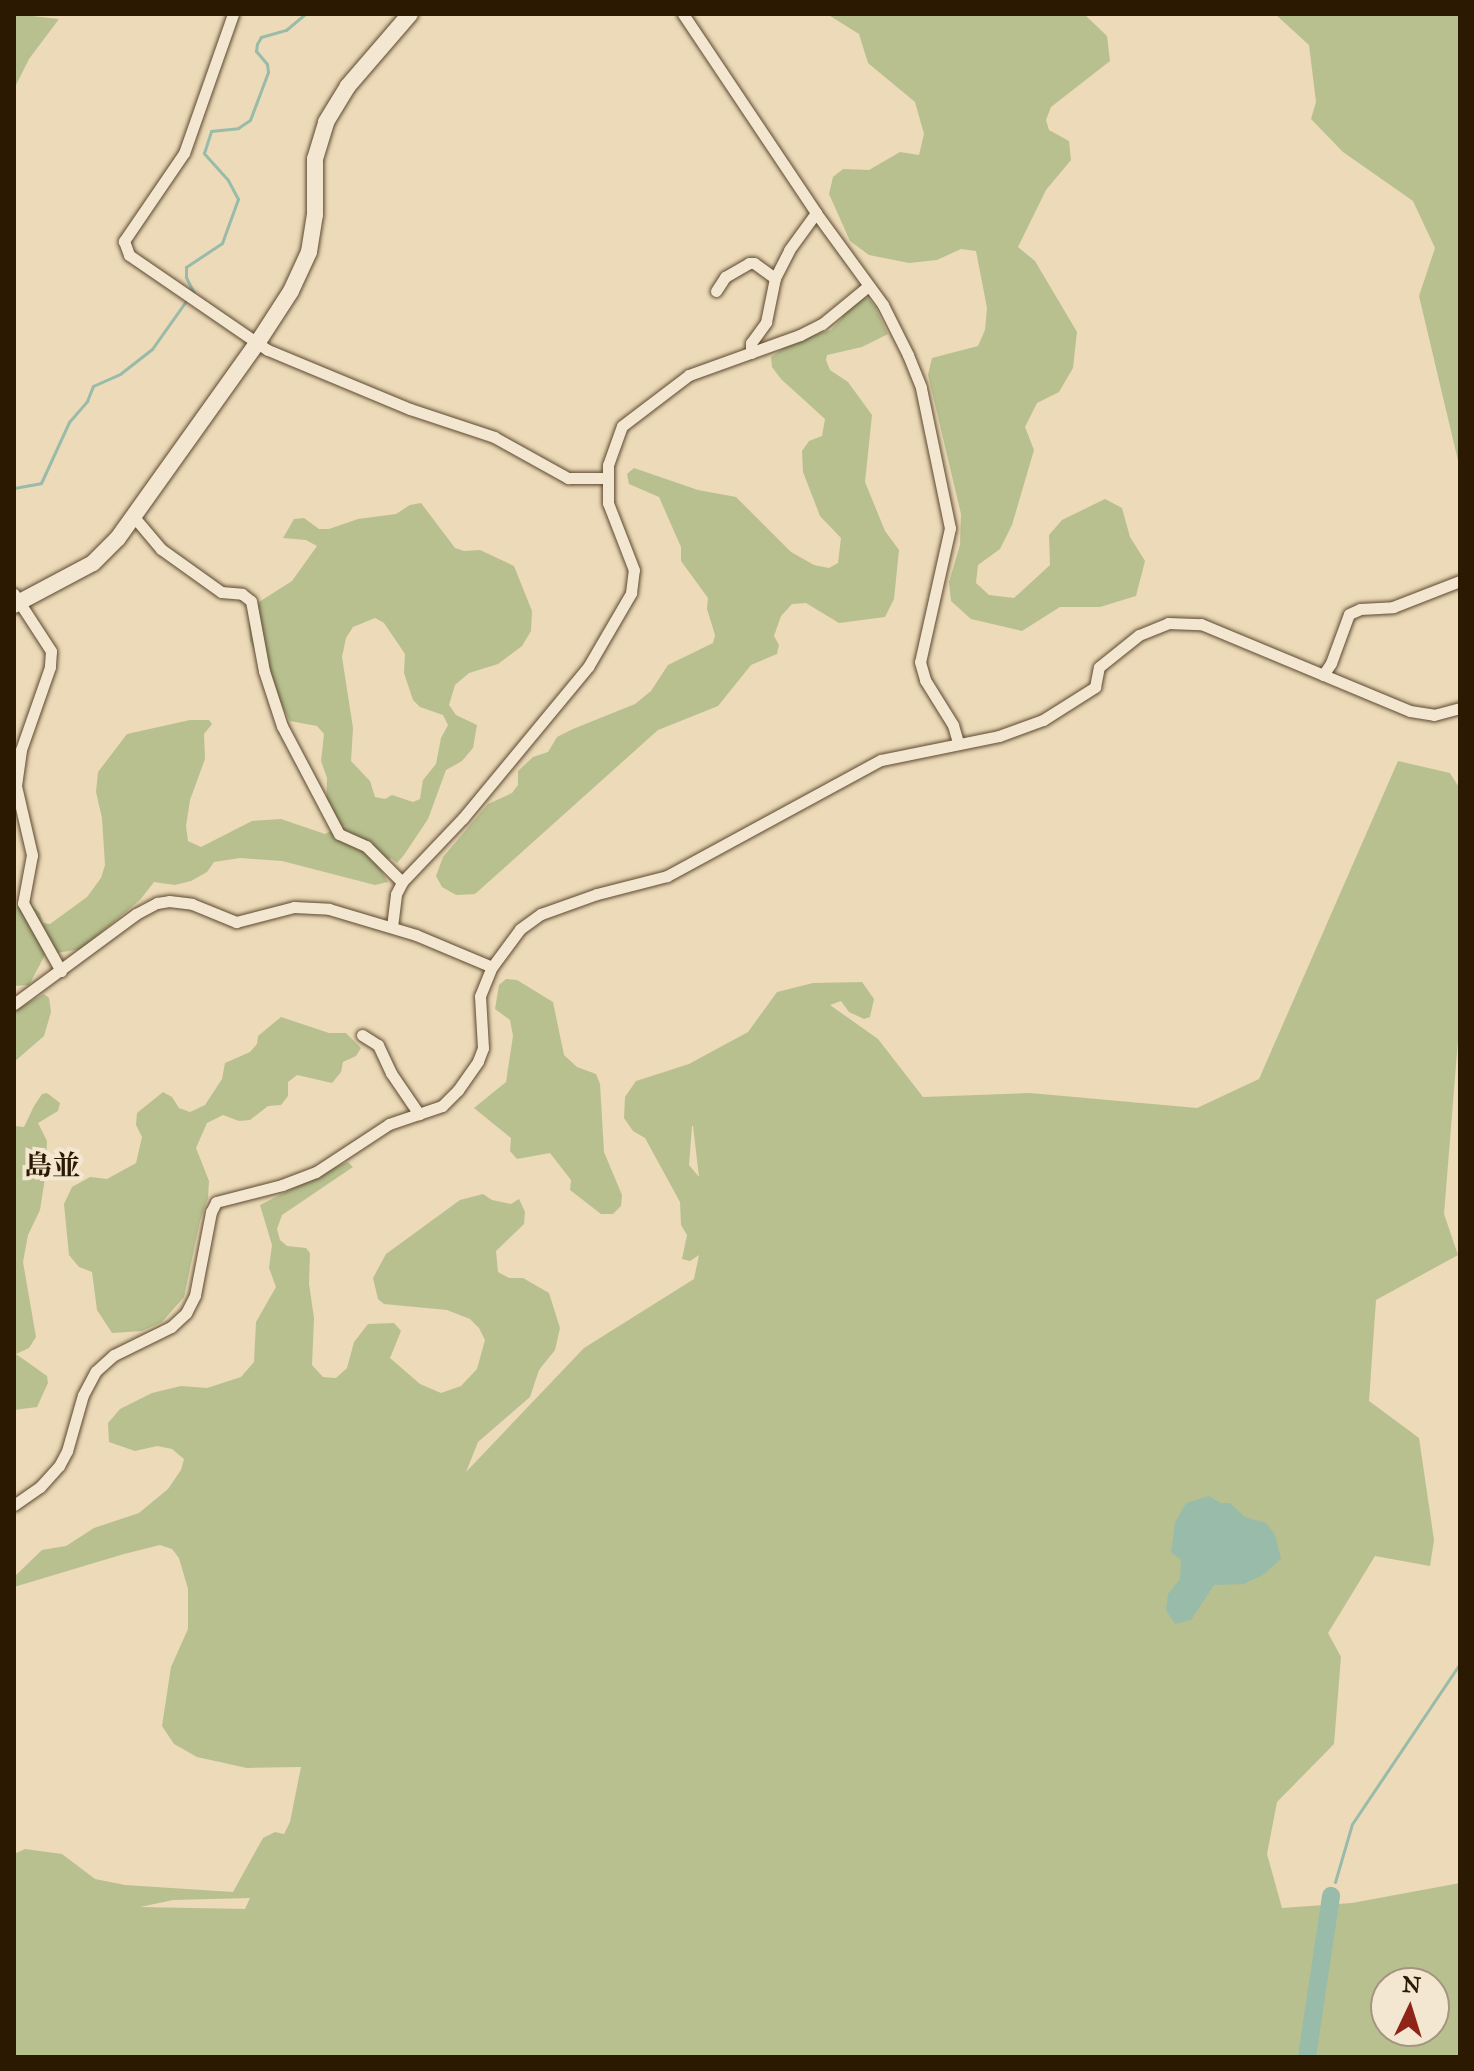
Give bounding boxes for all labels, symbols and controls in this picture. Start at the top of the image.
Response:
district label: 島並 [24,1149,80,1183]
north arrow [1370,1967,1450,2047]
text: N [1401,1970,1422,1999]

